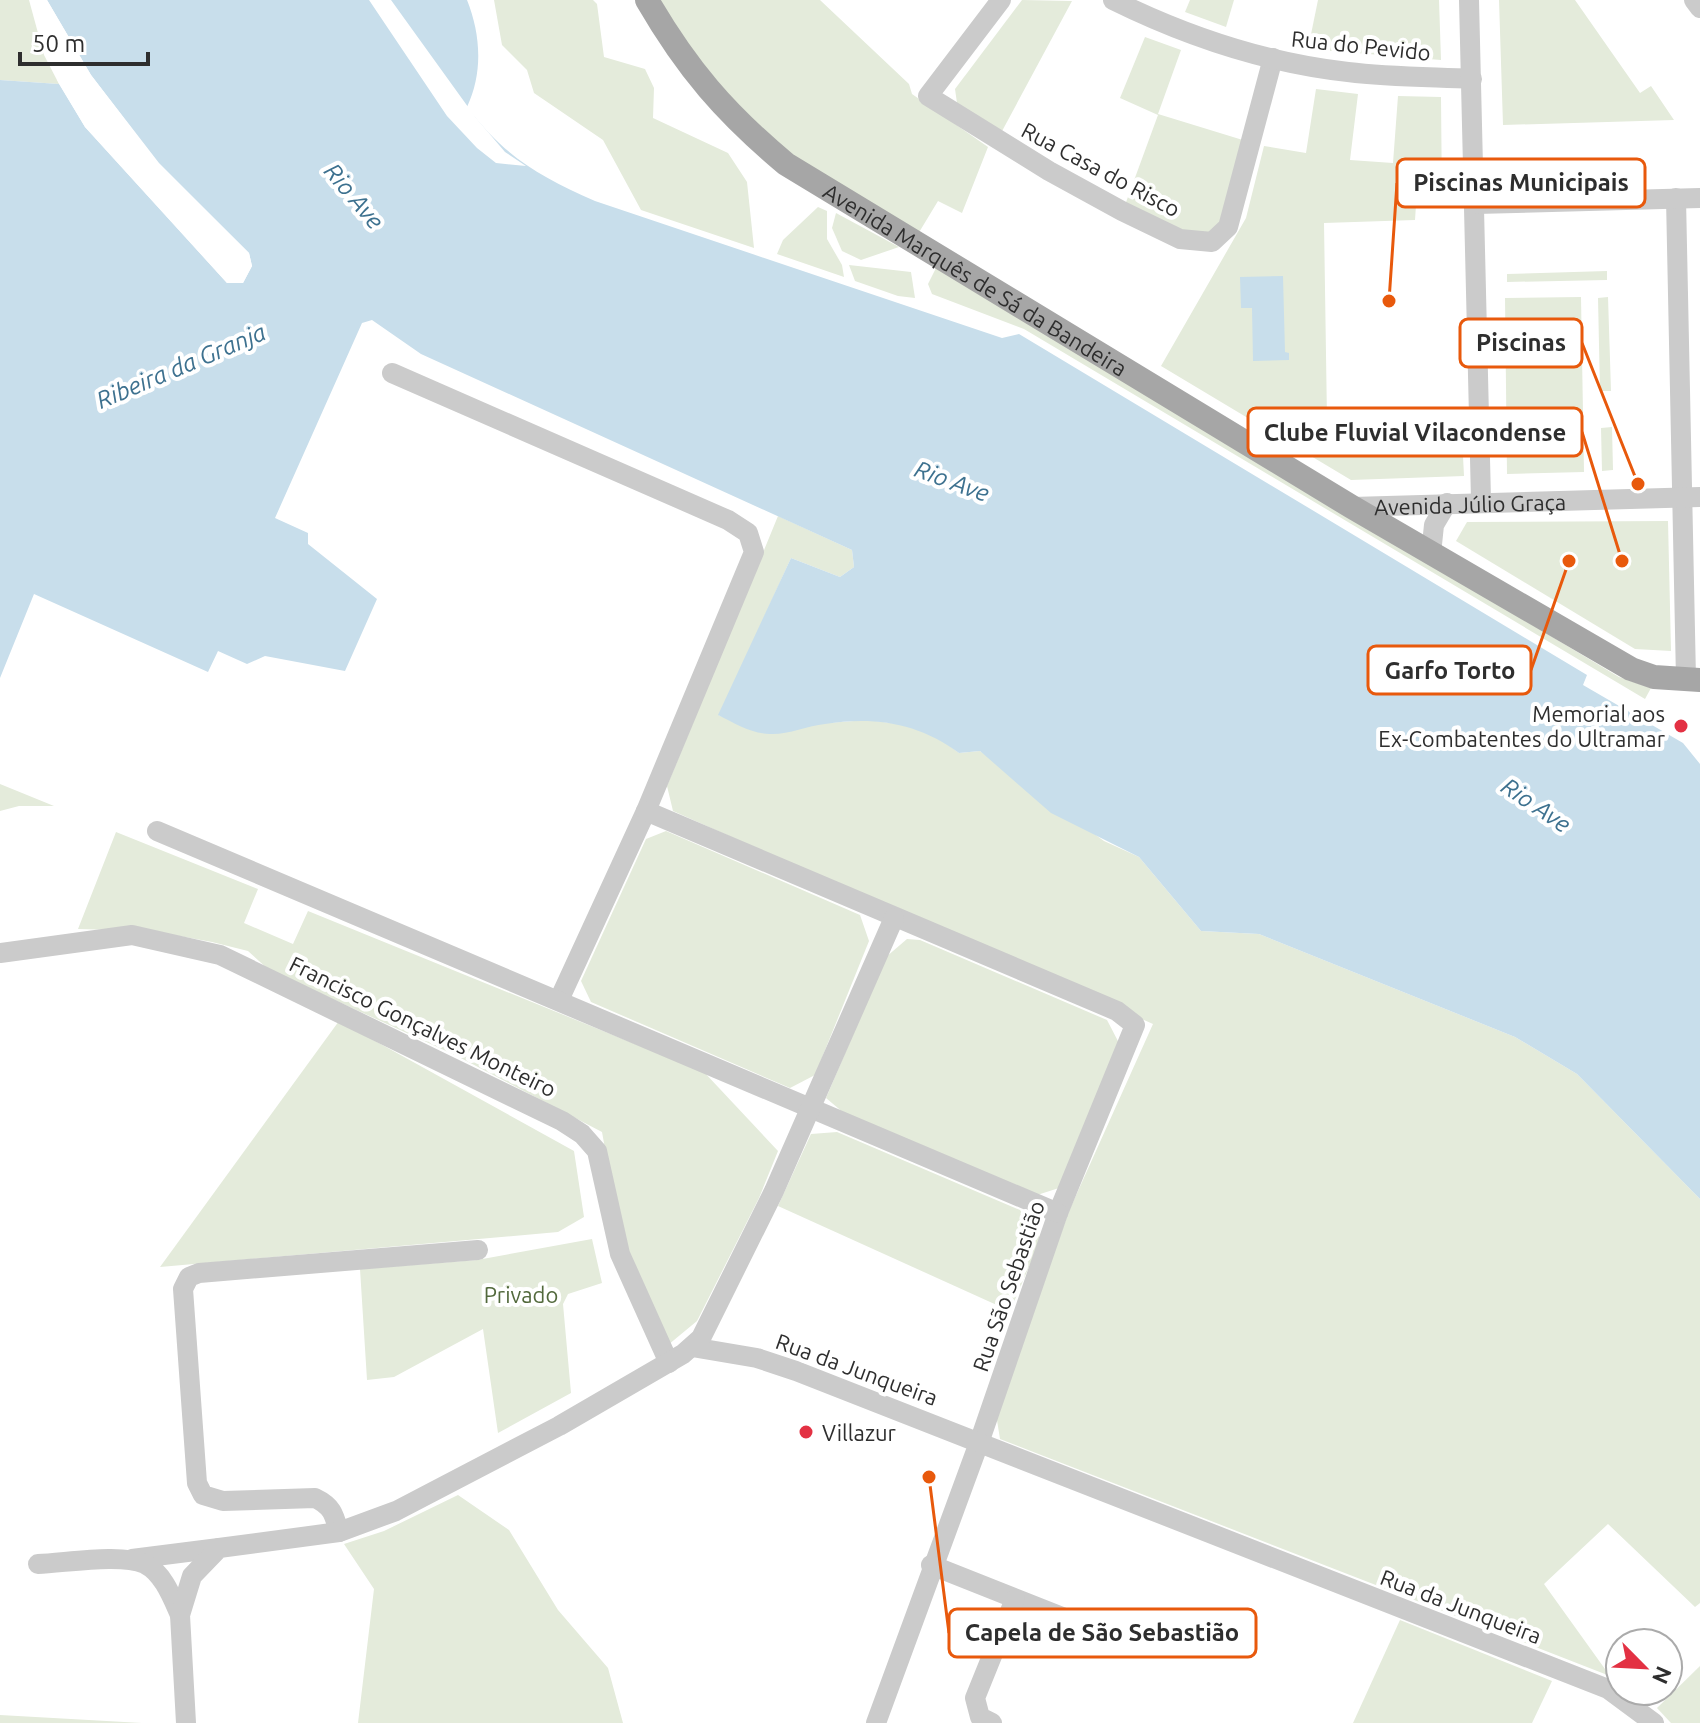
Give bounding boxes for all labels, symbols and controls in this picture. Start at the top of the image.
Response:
scale bar [20,16,148,66]
street label: Rua do Pevido [1290,25,1432,65]
text: 50 m [32,30,85,57]
street label: Rua Casa do Risco [1018,117,1184,221]
water label: Rio Ave [319,158,389,234]
callout: Piscinas Municipais [1397,159,1645,207]
text: Piscinas Municipais [1413,169,1629,196]
street label: Avenida Marquês de Sá da Bandeira [819,178,1132,380]
water label: Ribeira da Granja [92,318,270,414]
callout: Piscinas [1460,319,1582,367]
text: Piscinas [1476,329,1566,356]
callout: Clube Fluvial Vilacondense [1248,408,1582,456]
text: Clube Fluvial Vilacondense [1264,419,1566,446]
water label: Rio Ave [911,455,993,507]
street label: Avenida Júlio Graça [1374,488,1566,519]
callout: Garfo Torto [1368,646,1531,694]
text: Garfo Torto [1385,657,1515,684]
place label: Memorial aos Ex-Combatentes do Ultramar [1378,701,1666,751]
marker: Memorial aos Ex-Combatentes do Ultramar [1672,717,1690,735]
water label: Rio Ave [1496,772,1576,838]
street label: Francisco Gonçalves Monteiro [286,951,560,1101]
street label: Rua São Sebastião [967,1197,1049,1375]
park label: Privado [484,1282,558,1307]
street label: Rua da Junqueira [773,1328,941,1410]
place label: Villazur [822,1420,897,1445]
marker: Villazur [797,1423,815,1441]
street label: Rua da Junqueira [1377,1564,1545,1648]
callout: Capela de São Sebastião [949,1609,1256,1657]
text: Capela de São Sebastião [965,1619,1239,1646]
north arrow [1604,1627,1684,1707]
text: N [1648,1663,1677,1688]

